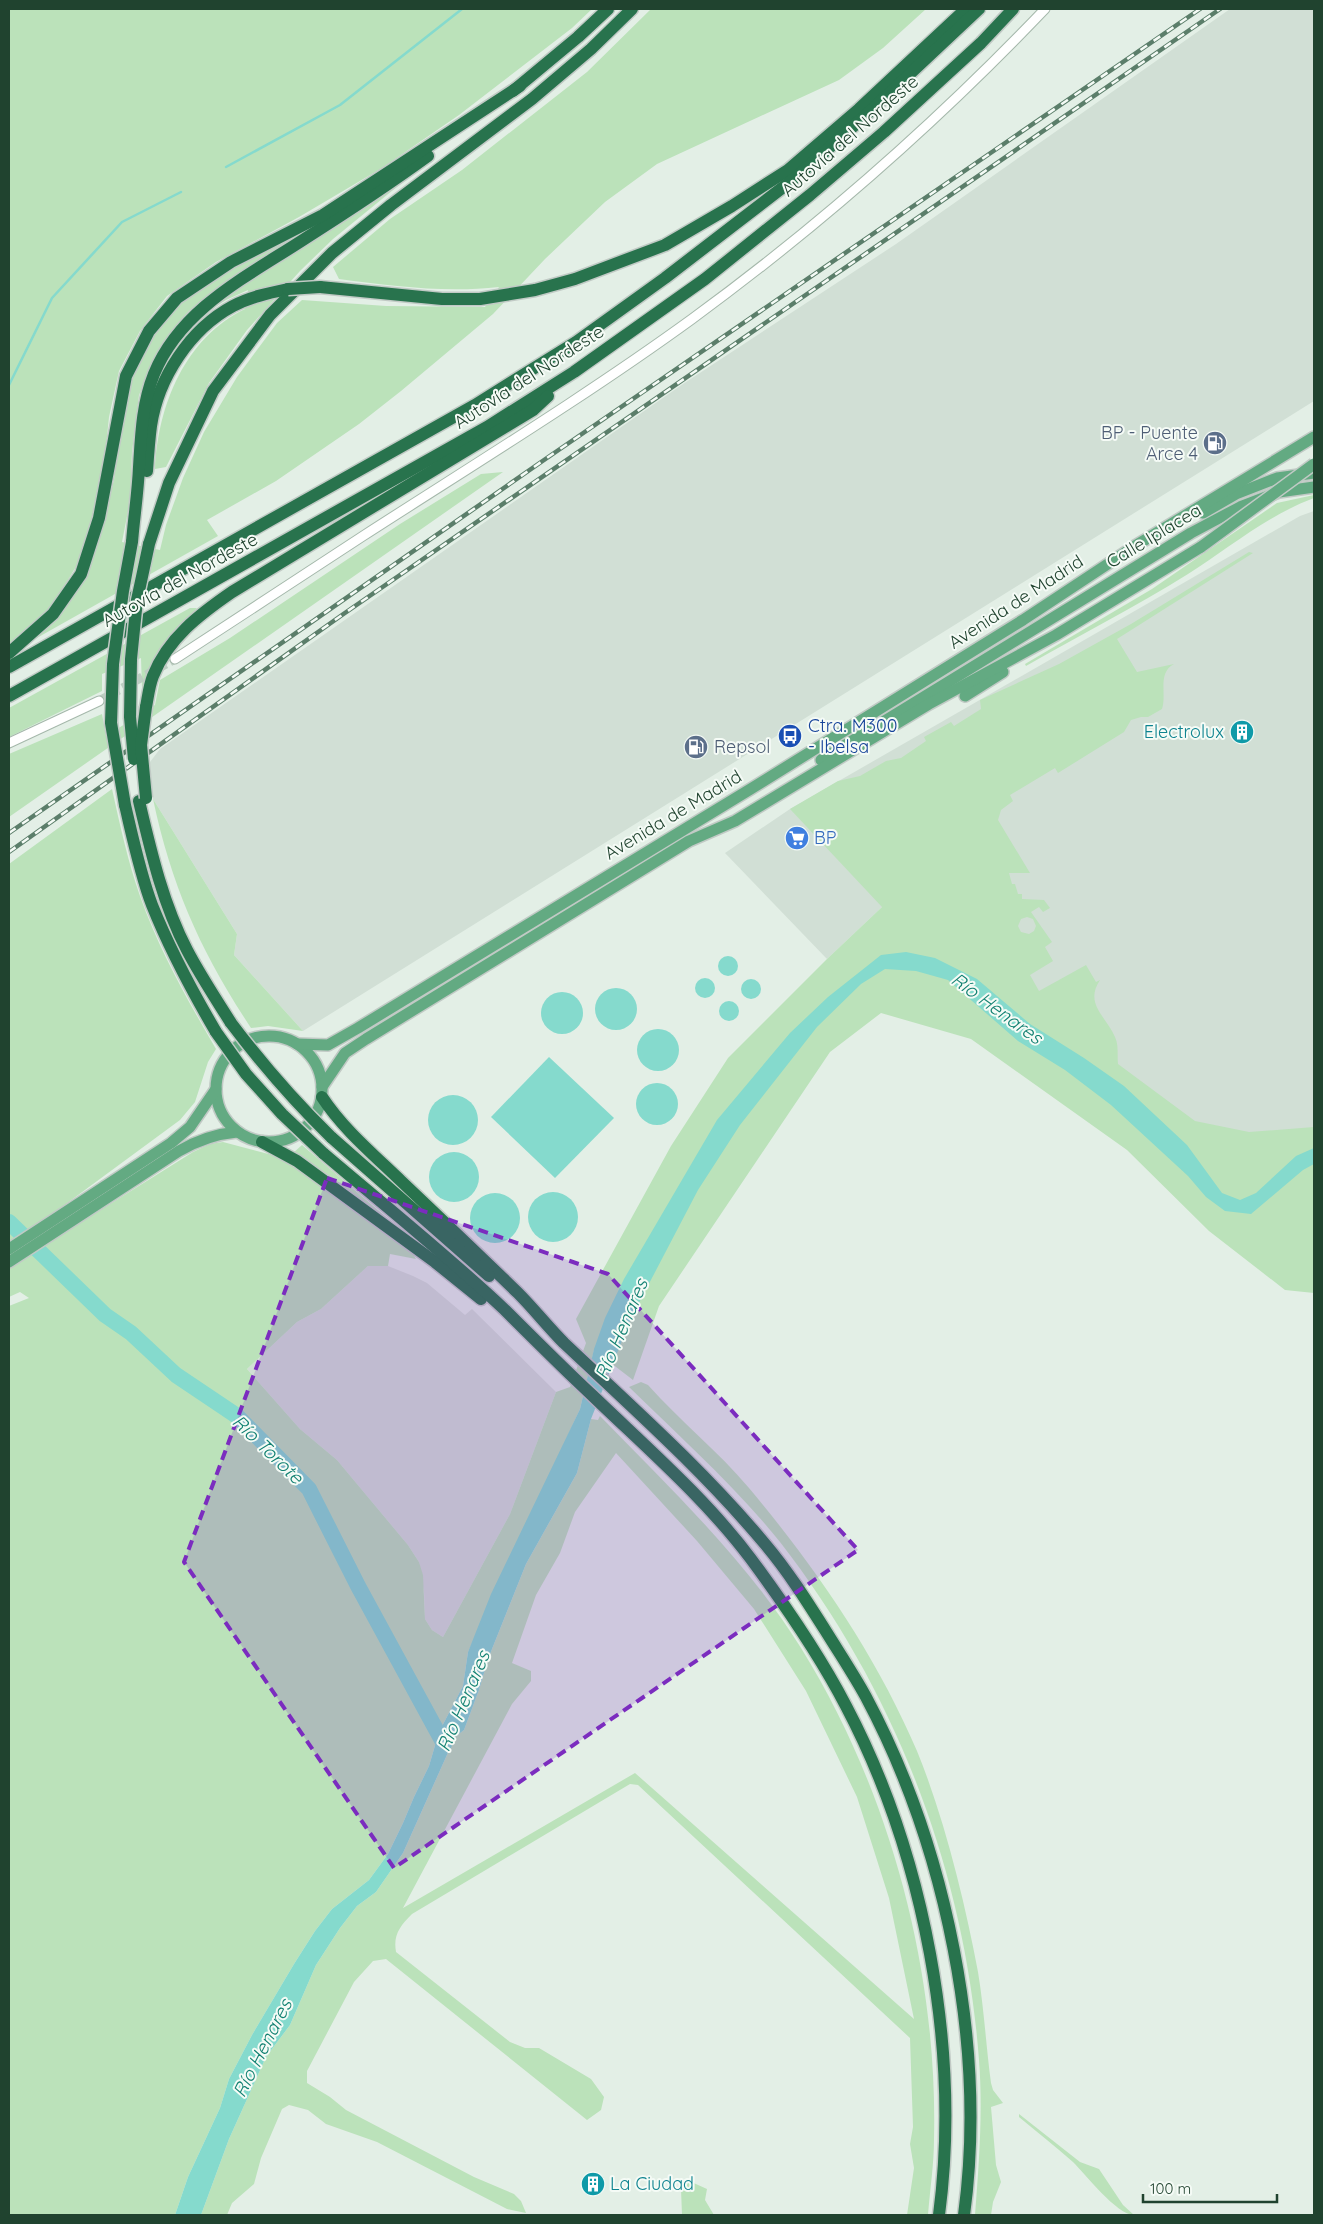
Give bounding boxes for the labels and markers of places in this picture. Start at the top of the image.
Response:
place label: BP - Puente Arce 4 [1101,421,1198,465]
fuel station icon: BP - Puente Arce 4 [1202,430,1228,456]
place label: Ctra. M300 - Ibelsa [808,714,897,758]
building icon: Electrolux [1229,719,1255,745]
place label: Electrolux [1144,720,1224,743]
bus stop icon: Ctra. M300 - Ibelsa [777,723,803,749]
fuel station icon: Repsol [683,734,709,760]
place label: Repsol [714,735,771,758]
supermarket icon: BP [784,825,810,851]
place label: BP [814,826,836,849]
building icon: La Ciudad [580,2171,606,2197]
place label: La Ciudad [610,2172,694,2195]

